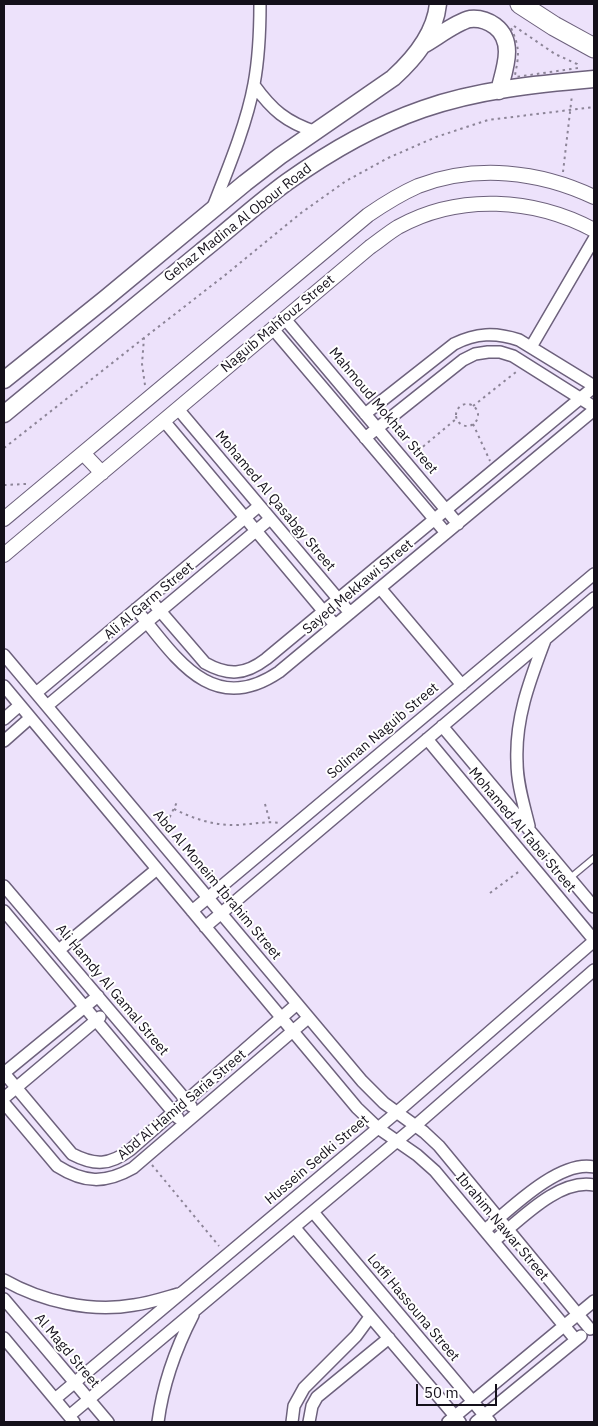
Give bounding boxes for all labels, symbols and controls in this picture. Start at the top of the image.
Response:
street label: Gehaz Madina Al Obour Road [161,160,315,286]
street label: Naguib Mahfouz Street [218,272,338,376]
street label: Mahmoud Mokhtar Street [325,344,441,478]
street label: Mohamed Al Qasabgy Street [211,427,339,575]
street label: Sayed Mekkawi Street [299,536,417,638]
street label: Ali Al Garm Street [101,559,197,643]
street label: Soliman Naguib Street [324,679,442,783]
street label: Mohamed Al Tabei Street [465,764,579,896]
street label: Abd Al Moneim Ibrahim Street [149,807,285,963]
street label: Ali Hamdy Al Gamal Street [52,921,172,1059]
street label: Abd Al Hamid Saria Street [114,1046,250,1164]
street label: Hussein Sedki Street [262,1112,372,1208]
street label: Ibrahim Nawar Street [452,1170,552,1284]
street label: Lotfi Hassouna Street [363,1251,463,1365]
street label: Al Magd Street [31,1310,103,1392]
scale bar [418,1374,499,1406]
text: 50 m [424,1383,459,1402]

